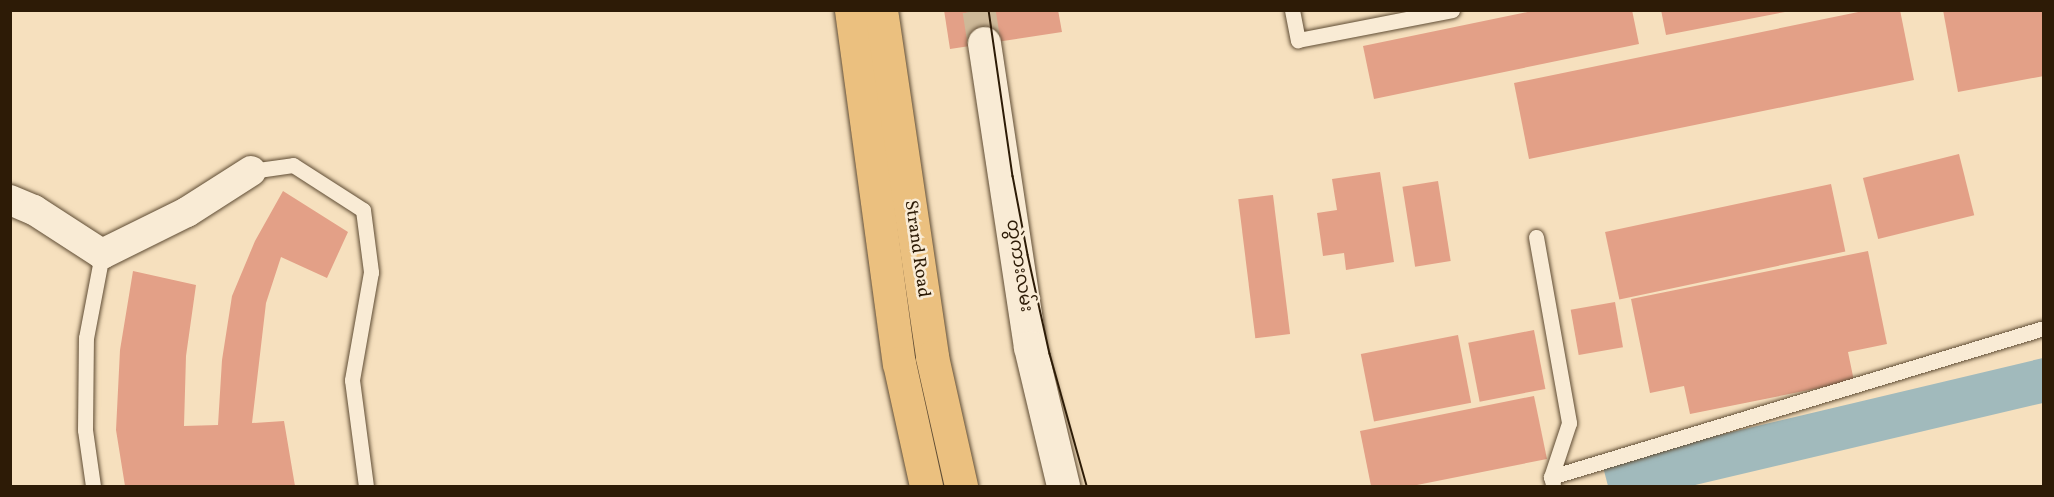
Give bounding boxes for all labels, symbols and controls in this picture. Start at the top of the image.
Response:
street label: Strand Road [898,199,934,299]
street label: တွဲကားလမ်း [1000,218,1036,314]

